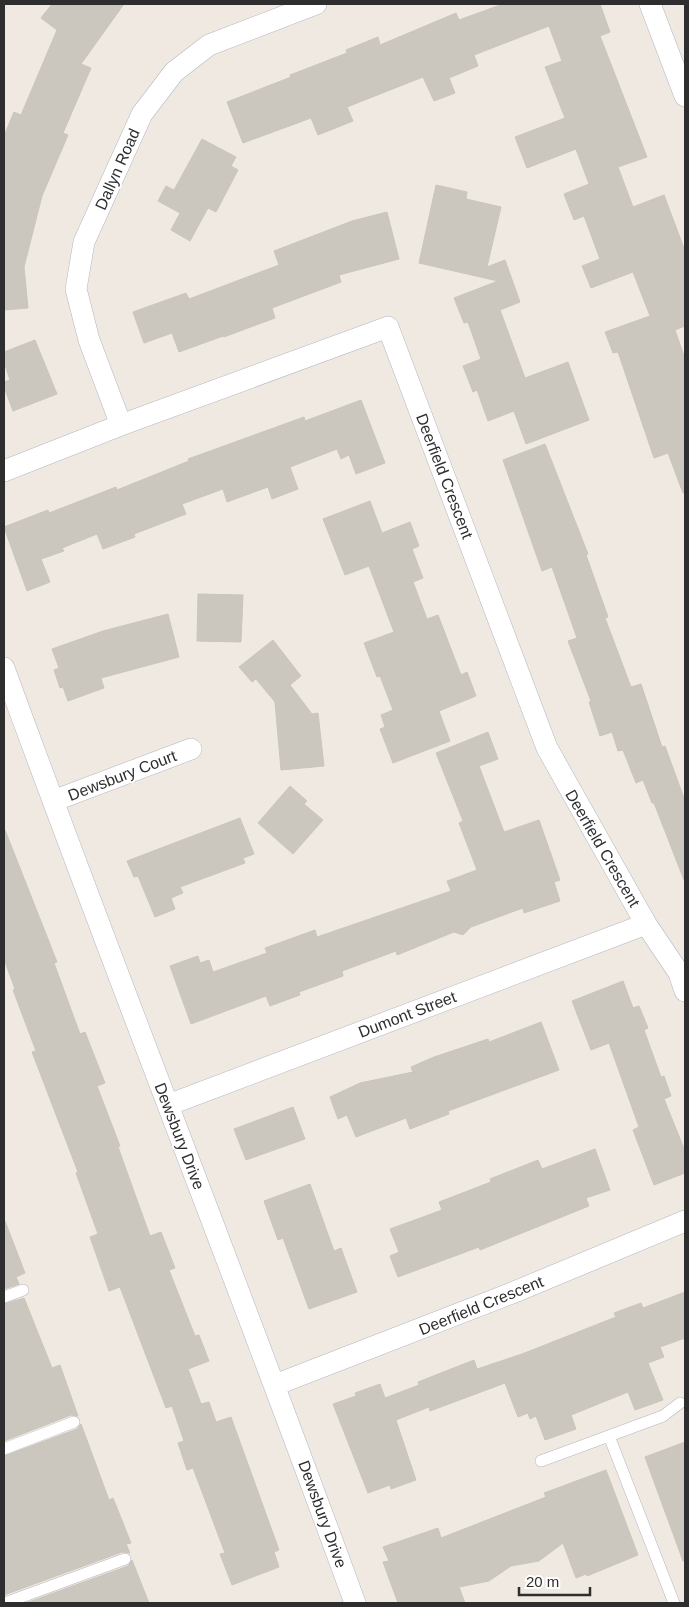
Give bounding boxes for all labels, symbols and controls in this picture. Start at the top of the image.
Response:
street label: Dallyn Road [92,126,143,212]
street label: Deerfield Crescent [413,411,476,542]
street label: Dewsbury Court [66,747,179,804]
street label: Deerfield Crescent [562,787,643,910]
street label: Dumont Street [356,988,459,1041]
street label: Dewsbury Drive [151,1080,208,1192]
street label: Deerfield Crescent [417,1273,546,1338]
street label: Dewsbury Drive [295,1458,350,1570]
scale bar [519,1564,590,1596]
text: 20 m [526,1573,559,1590]

